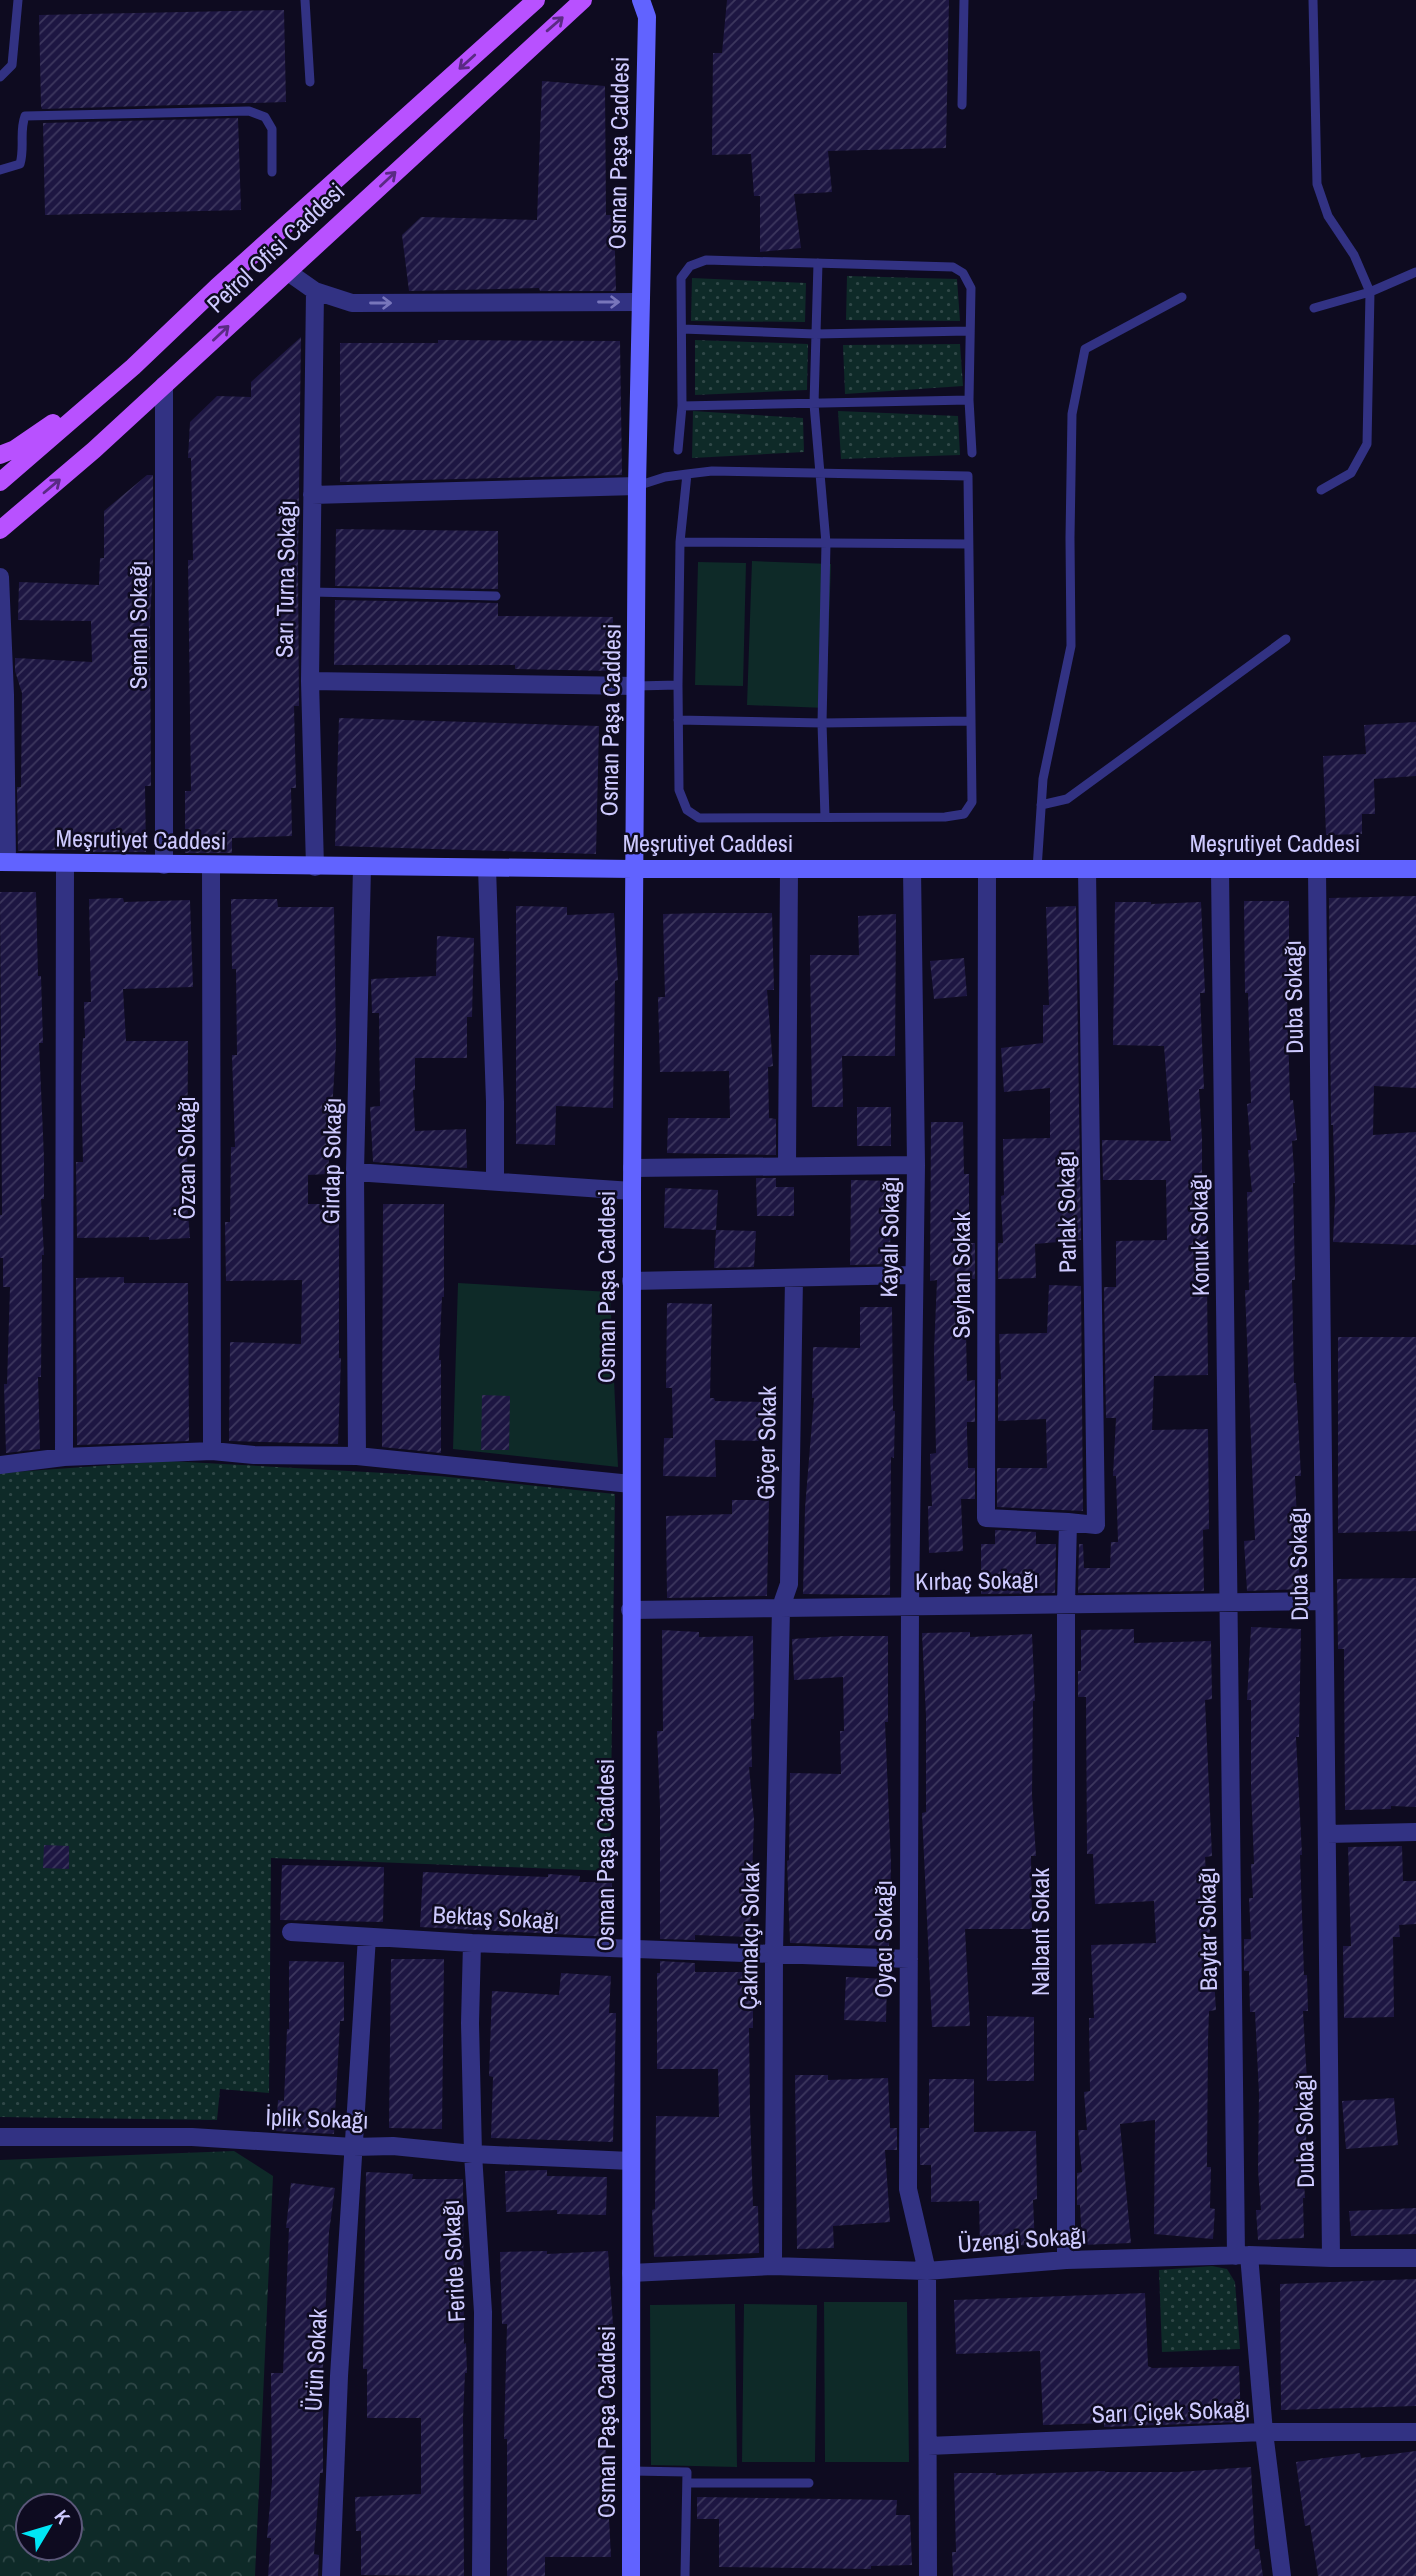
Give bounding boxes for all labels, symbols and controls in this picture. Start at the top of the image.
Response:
one-way arrow [546,16,564,32]
one-way arrow [458,54,476,70]
street label: Osman Paşa Caddesi [600,56,636,250]
one-way arrow [379,170,396,187]
street label: Petrol Ofisi Caddesi [200,175,351,319]
one-way arrow [597,295,620,309]
one-way arrow [370,296,393,310]
one-way arrow [212,325,230,341]
one-way arrow [43,478,61,494]
street label: Sarı Turna Sokağı [268,500,302,658]
street label: Semah Sokağı [122,560,154,690]
street label: Osman Paşa Caddesi [592,623,628,817]
street label: Meşrutiyet Caddesi [55,822,227,856]
street label: Meşrutiyet Caddesi [623,827,793,859]
street label: Meşrutiyet Caddesi [1190,827,1360,859]
street label: Duba Sokağı [1276,940,1310,1054]
street label: Özcan Sokağı [170,1096,202,1220]
street label: Girdap Sokağı [314,1097,348,1225]
street label: Parlak Sokağı [1049,1150,1083,1274]
street label: Konuk Sokağı [1182,1173,1216,1297]
street label: Kayalı Sokağı [872,1176,906,1298]
street label: Osman Paşa Caddesi [590,1191,622,1383]
street label: Seyhan Sokak [945,1211,977,1338]
street label: Göçer Sokak [749,1386,783,1500]
street label: Duba Sokağı [1281,1507,1315,1621]
street label: Kırbaç Sokağı [915,1563,1039,1597]
street label: Osman Paşa Caddesi [589,1759,621,1951]
street label: Çakmakçı Sokak [732,1862,766,2010]
street label: Baytar Sokağı [1190,1867,1224,1991]
street label: Nalbant Sokak [1024,1868,1056,1996]
street label: Oyacı Sokağı [867,1880,899,1998]
street label: Bektaş Sokağı [432,1898,560,1936]
street label: Duba Sokağı [1287,2074,1321,2188]
street label: İplik Sokağı [265,2100,369,2136]
street label: Feride Sokağı [434,2199,472,2323]
street label: Üzengi Sokağı [956,2219,1087,2259]
street label: Ürün Sokak [296,2308,334,2412]
street label: Osman Paşa Caddesi [590,2326,622,2518]
street label: Sarı Çiçek Sokağı [1091,2392,1251,2430]
north arrow [14,2492,84,2562]
text: K [49,2504,77,2530]

